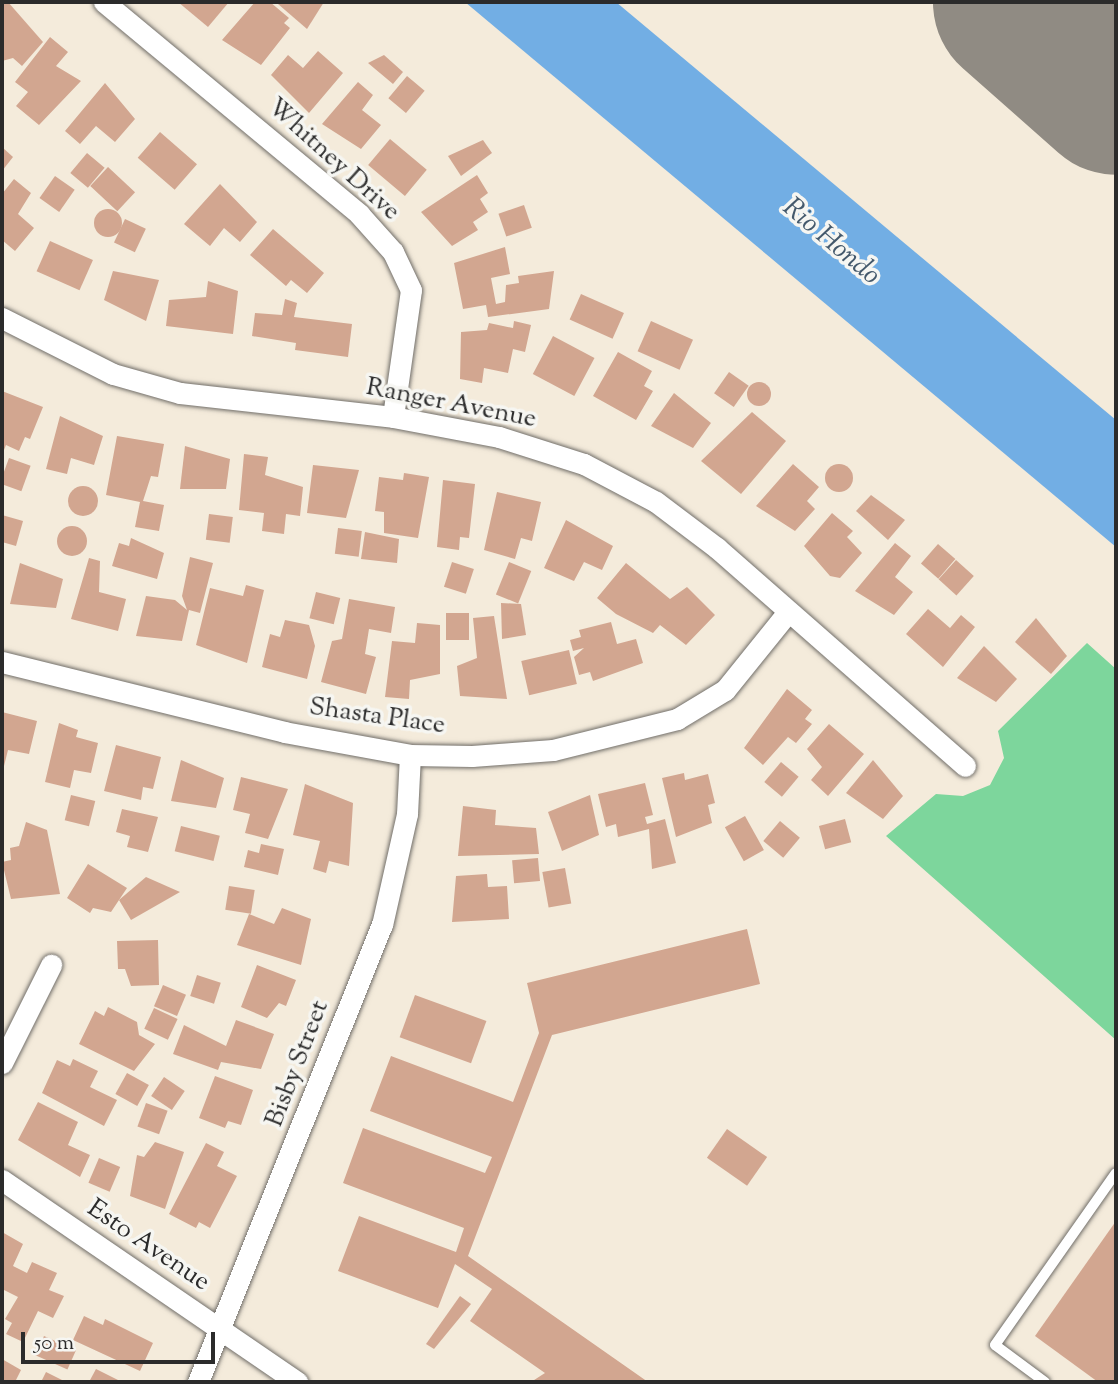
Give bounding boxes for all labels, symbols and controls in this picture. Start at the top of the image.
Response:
street label: Whitney Drive [260,92,406,228]
water label: Rio Hondo [775,191,887,293]
street label: Ranger Avenue [363,372,539,436]
street label: Shasta Place [307,692,447,742]
street label: Bisby Street [260,996,336,1132]
street label: Esto Avenue [81,1194,215,1298]
scale bar [24,1318,219,1362]
text: 50 m [34,1329,74,1359]

